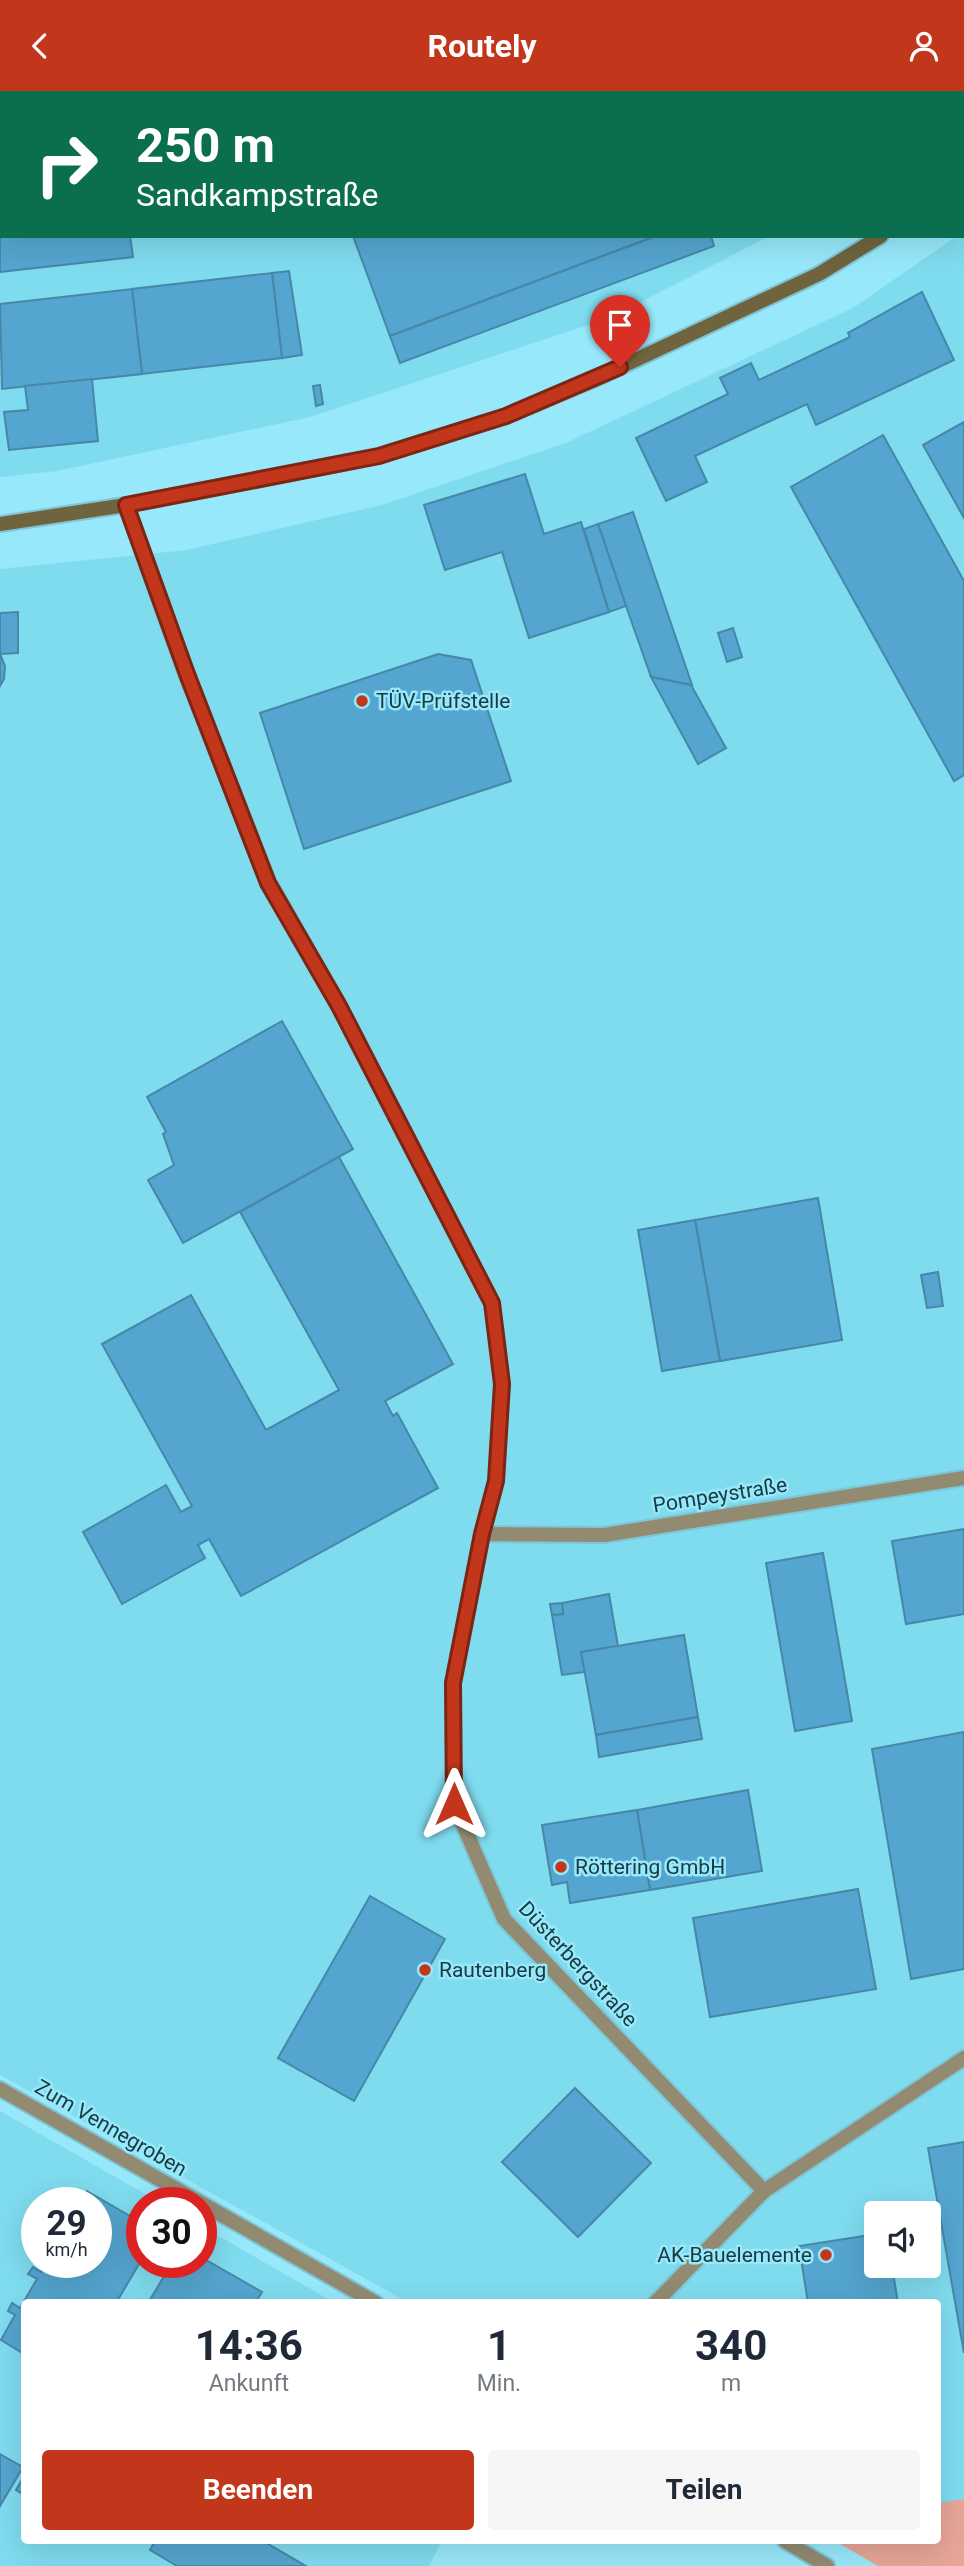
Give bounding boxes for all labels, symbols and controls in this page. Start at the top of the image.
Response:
icon: back [21,27,59,65]
text: Routely [427,27,537,65]
icon: person [905,27,943,65]
text: 250 m [136,117,275,174]
icon: right [21,119,112,210]
text: Sandkampstraße [136,176,378,214]
pin [590,295,650,367]
icon: arrive [601,306,639,344]
place label: TÜV-Prüfstelle [376,689,510,713]
marker: TÜV-Prüfstelle [354,693,370,709]
street label: Pompeystraße [651,1473,789,1517]
position arrow [417,1767,491,1841]
place label: Röttering GmbH [575,1855,725,1879]
marker: Röttering GmbH [553,1859,569,1875]
street label: Düsterbergstraße [514,1896,642,2032]
place label: Rautenberg [439,1958,546,1982]
marker: Rautenberg [417,1962,433,1978]
street label: Zum Vennegroben [31,2075,191,2181]
speed limit sign: 30 [126,2187,217,2278]
map controls [864,2201,941,2278]
button: sound [864,2201,941,2278]
text: 29 [46,2203,87,2244]
text: km/h [45,2239,88,2260]
place label: AK-Bauelemente [657,2243,812,2267]
marker: AK-Bauelemente [818,2247,834,2263]
text: 14:36 [195,2321,303,2370]
text: 1 [487,2321,511,2370]
text: 340 [695,2321,767,2370]
text: Ankunft [209,2370,289,2397]
text: Min. [477,2370,521,2397]
text: m [721,2370,741,2397]
button: Beenden [42,2450,474,2530]
button: Teilen [488,2450,920,2530]

